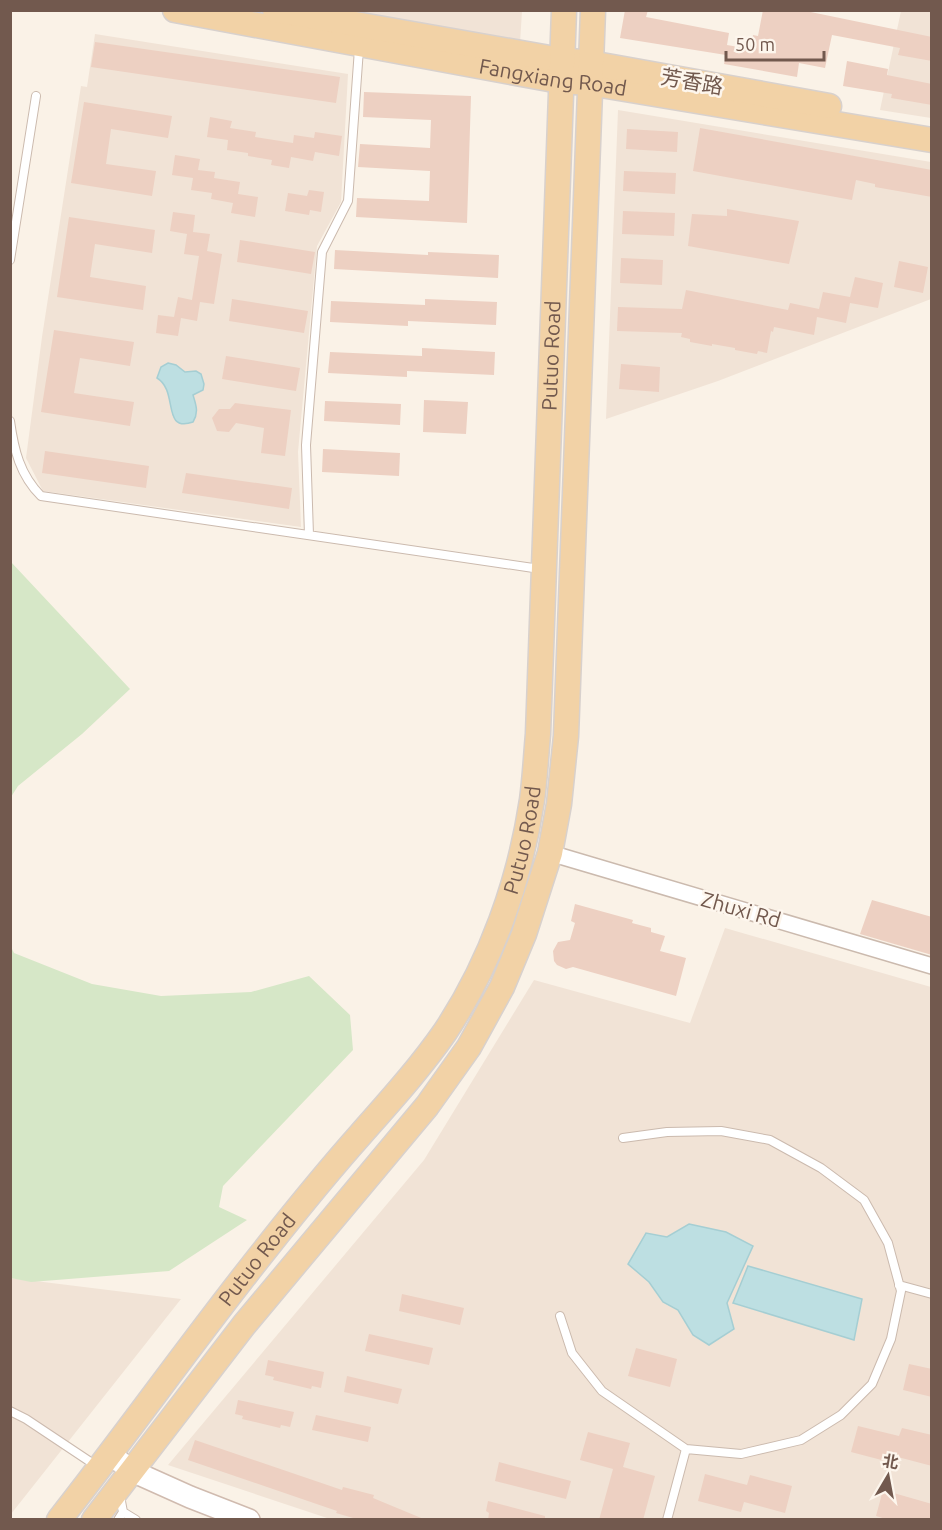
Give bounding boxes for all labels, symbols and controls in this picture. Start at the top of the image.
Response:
scale bar [726,24,824,62]
text: 50 m [735,34,775,54]
street label: Fangxiang Road [477,53,629,100]
street label: 芳香路 [659,64,725,98]
street label: Putuo Road [537,300,565,411]
street label: Putuo Road [498,785,545,897]
street label: Zhuxi Rd [699,886,784,932]
street label: Putuo Road [213,1209,300,1310]
north arrow [858,1446,918,1506]
text: 北 [881,1451,900,1471]

